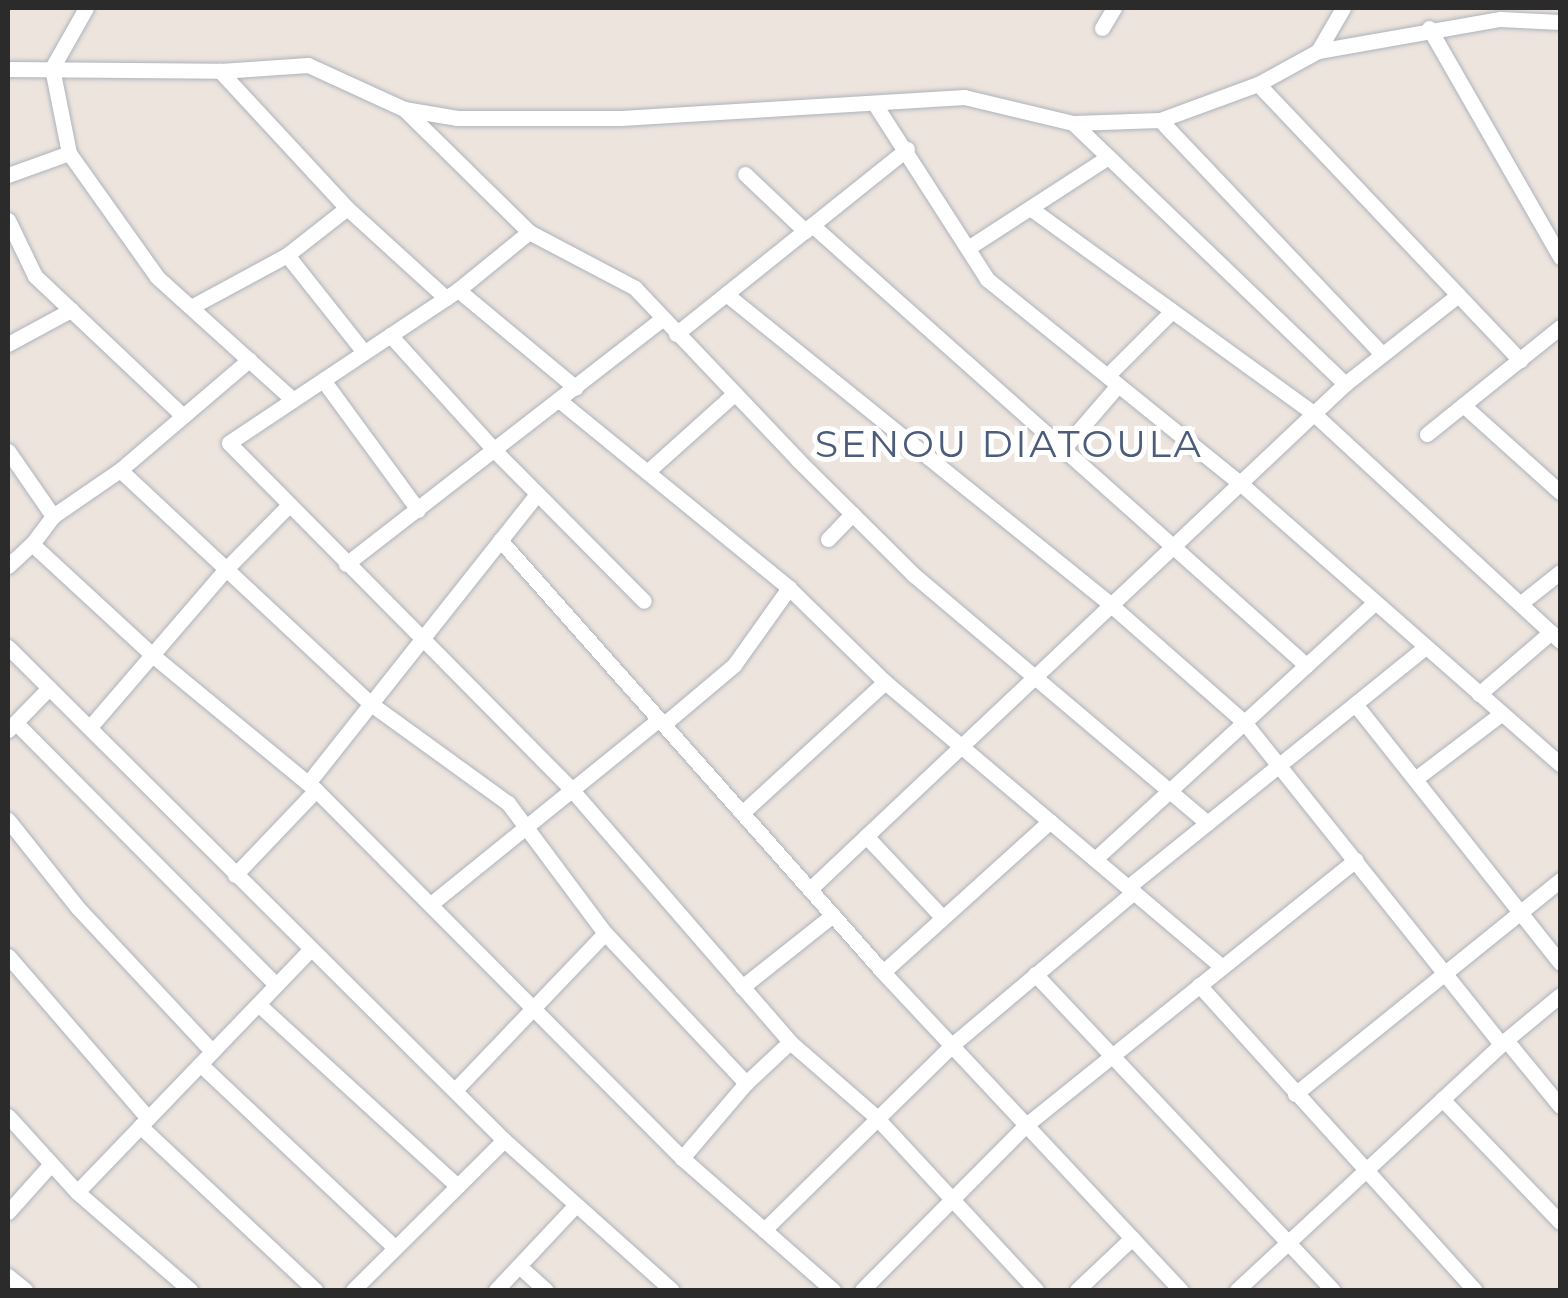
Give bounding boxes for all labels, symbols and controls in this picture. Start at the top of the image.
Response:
district label: SENOU DIATOULA [815,421,1203,467]

